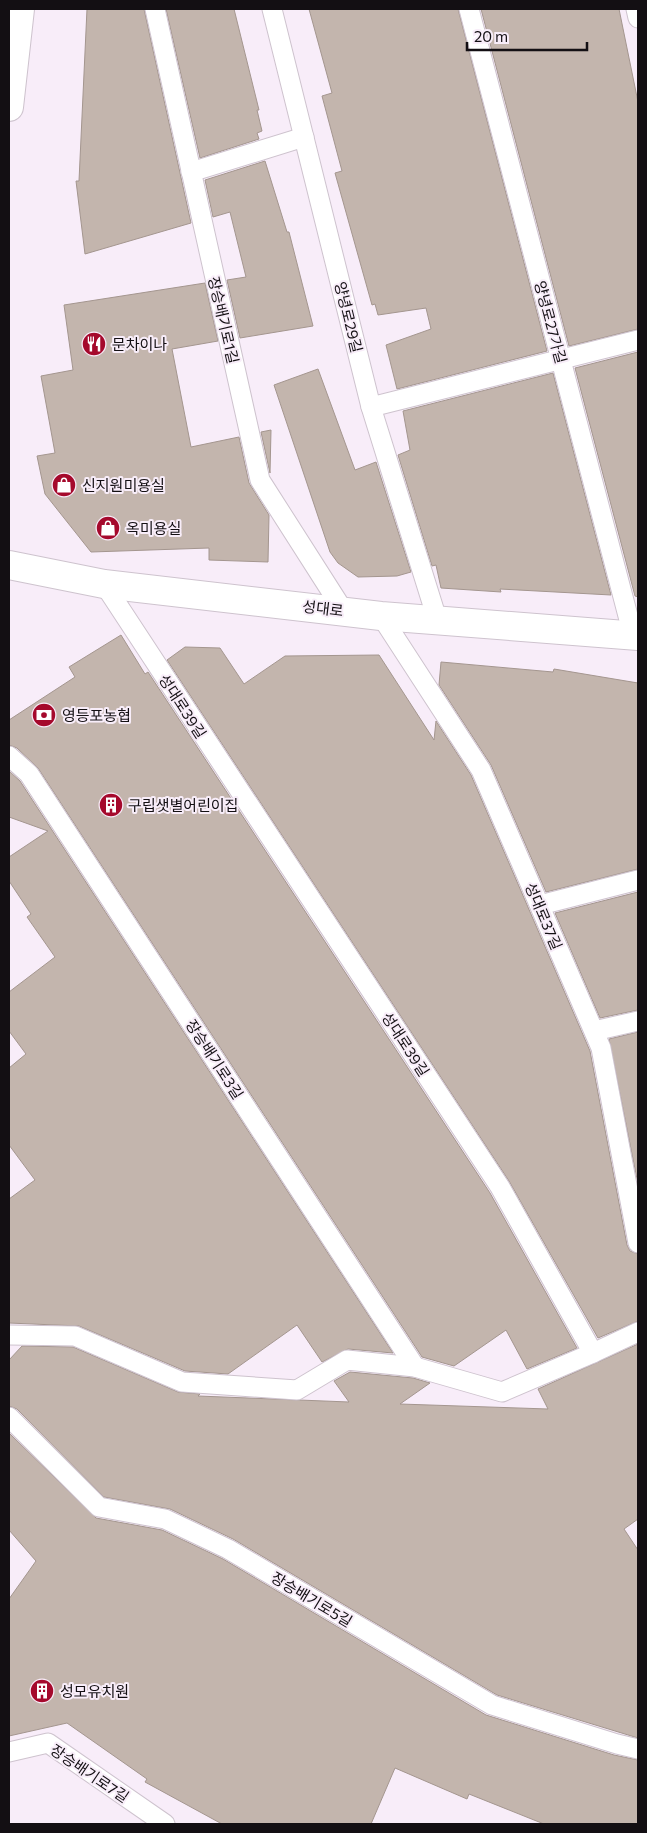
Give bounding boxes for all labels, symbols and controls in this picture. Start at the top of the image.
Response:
scale bar [467,20,587,52]
text: 20 m [474,27,508,45]
street label: 장승배기로1길 [205,275,243,365]
street label: 양녕로27가길 [531,279,571,365]
street label: 양녕로29길 [331,280,367,354]
restaurant icon: 문차이나 [81,331,107,357]
place label: 문차이나 [112,335,167,353]
shop icon: 신지원미용실 [51,472,77,498]
place label: 신지원미용실 [82,476,165,494]
shop icon: 옥미용실 [95,515,121,541]
place label: 옥미용실 [126,519,181,537]
street label: 성대로 [301,597,345,619]
street label: 성대로39길 [156,671,210,741]
bank icon: 영등포농협 [31,702,57,728]
place label: 영등포농협 [62,706,131,724]
building icon: 구립샛별어린이집 [98,792,124,818]
place label: 구립샛별어린이집 [128,796,238,814]
street label: 성대로37길 [522,880,566,952]
street label: 성대로39길 [379,1009,433,1079]
street label: 장승배기로3길 [183,1016,247,1102]
street label: 장승배기로5길 [268,1568,356,1630]
building icon: 성모유치원 [29,1678,55,1704]
place label: 성모유치원 [60,1682,129,1700]
street label: 장승배기로7길 [47,1740,133,1806]

